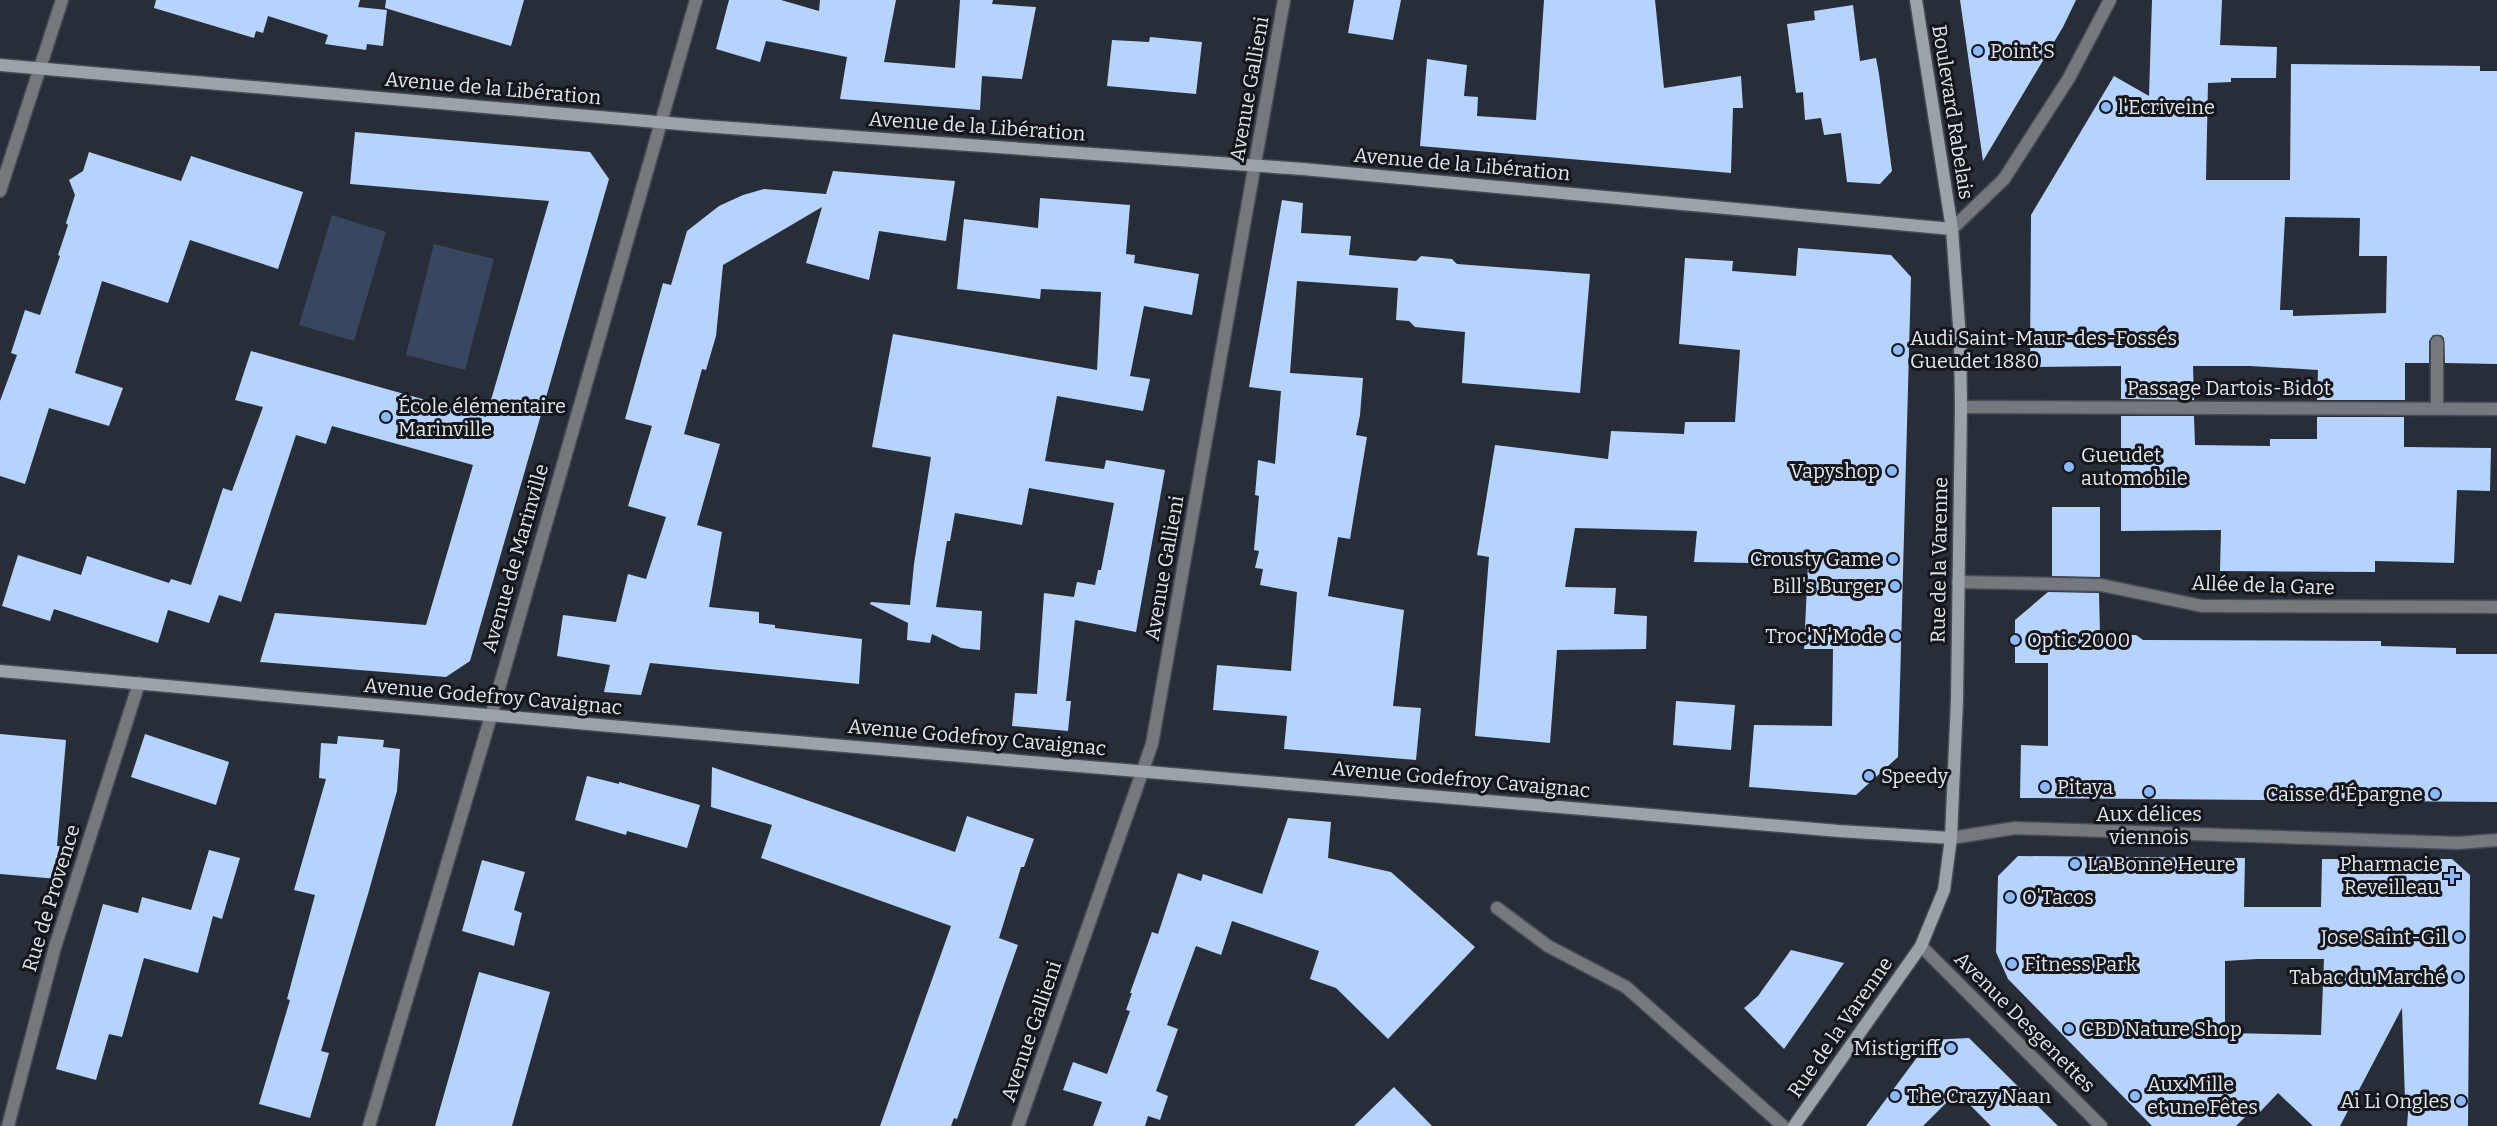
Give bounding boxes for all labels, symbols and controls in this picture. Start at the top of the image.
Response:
street label: Avenue Gallieni [1224,15,1274,163]
street label: Boulevard Rabelais [1927,23,1979,201]
place label: Point S [1990,39,2055,63]
marker: Point S [1971,44,1985,58]
street label: Avenue de la Libération [384,67,603,109]
place label: l'Ecriveine [2118,95,2215,119]
marker: l'Ecriveine [2099,100,2113,114]
street label: Avenue de la Libération [868,106,1087,146]
street label: Avenue de la Libération [1353,143,1572,185]
place label: Audi Saint-Maur-des-Fossés Gueudet 1880 [1910,326,2177,373]
marker: Audi Saint-Maur-des-Fossés Gueudet 1880 [1891,343,1905,357]
street label: Passage Dartois-Bidot [2127,376,2331,400]
place label: École élémentaire Marinville [398,394,566,441]
marker: École élémentaire Marinville [379,410,393,424]
place label: Gueudet automobile [2081,443,2188,490]
place label: Vapyshop [1790,459,1880,483]
marker: Gueudet automobile [2062,460,2076,474]
street label: Avenue de Marinville [477,461,553,655]
marker: Vapyshop [1885,464,1899,478]
street label: Rue de la Varenne [1926,477,1952,643]
street label: Avenue Gallieni [1139,494,1189,642]
place label: Crousty Game [1750,547,1881,571]
marker: Crousty Game [1886,552,1900,566]
street label: Allée de la Gare [2191,571,2335,599]
place label: Bill's Burger [1772,574,1883,598]
marker: Bill's Burger [1888,579,1902,593]
place label: Troc'N'Mode [1765,624,1884,648]
place label: Optic 2000 [2027,628,2130,652]
marker: Troc'N'Mode [1889,629,1903,643]
marker: Optic 2000 [2008,633,2022,647]
street label: Avenue Godefroy Cavaignac [363,673,623,719]
street label: Avenue Godefroy Cavaignac [847,714,1107,760]
street label: Avenue Godefroy Cavaignac [1331,756,1591,802]
place label: Speedy [1881,764,1949,788]
marker: Speedy [1862,769,1876,783]
place label: Pitaya [2057,775,2113,799]
marker: Pitaya [2038,780,2052,794]
place label: Caisse d'Épargne [2265,782,2423,806]
marker: Aux délices viennois [2142,785,2156,799]
marker: Caisse d'Épargne [2428,787,2442,801]
place label: Aux délices viennois [2096,802,2202,849]
street label: Rue de Provence [17,821,85,975]
place label: La Bonne Heure [2087,852,2235,876]
place label: Pharmacie Reveilleau [2339,852,2440,899]
marker: La Bonne Heure [2068,857,2082,871]
marker: Pharmacie Reveilleau [2445,869,2459,883]
place label: O'Tacos [2022,885,2094,909]
marker: O'Tacos [2003,890,2017,904]
place label: Jose Saint-Gil [2320,925,2447,949]
marker: Jose Saint-Gil [2452,930,2466,944]
street label: Avenue Desgenettes [1950,947,2100,1097]
street label: Rue de la Varenne [1783,952,1897,1102]
place label: Fitness Park [2024,952,2138,976]
marker: Fitness Park [2005,957,2019,971]
street label: Avenue Gallieni [996,958,1066,1104]
place label: Tabac du Marché [2289,965,2446,989]
marker: Tabac du Marché [2451,970,2465,984]
place label: CBD Nature Shop [2081,1017,2242,1041]
marker: CBD Nature Shop [2062,1022,2076,1036]
place label: Mistigriff [1853,1036,1940,1060]
marker: Mistigriff [1944,1041,1958,1055]
place label: Aux Mille et une Fêtes [2147,1072,2258,1119]
place label: The Crazy Naan [1907,1084,2052,1108]
marker: The Crazy Naan [1888,1089,1902,1103]
marker: Aux Mille et une Fêtes [2128,1089,2142,1103]
place label: Ai Li Ongles [2340,1089,2449,1113]
marker: Ai Li Ongles [2454,1094,2468,1108]

